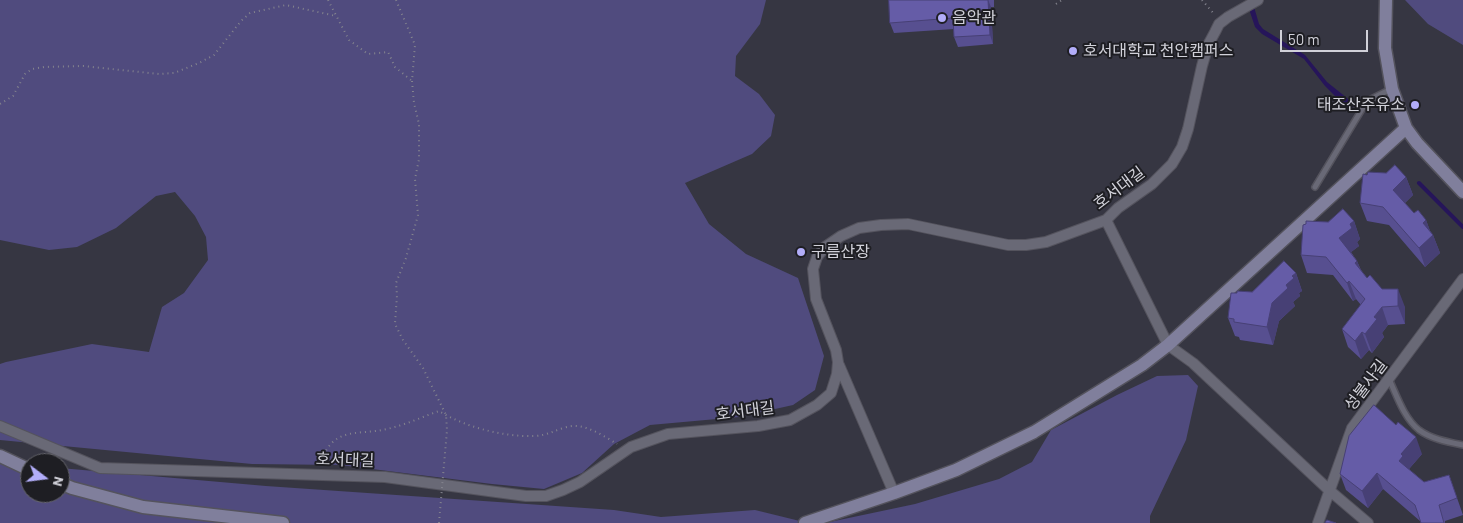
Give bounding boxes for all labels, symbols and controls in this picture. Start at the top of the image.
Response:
place label: 음악관 [952,8,996,28]
marker: 음악관 [936,12,948,24]
scale bar [1283,20,1370,52]
text: 50 m [1288,30,1320,48]
place label: 호서대학교 천안캠퍼스 [1083,41,1233,61]
marker: 호서대학교 천안캠퍼스 [1067,45,1079,57]
place label: 태조산주유소 [1317,95,1405,115]
marker: 태조산주유소 [1409,99,1421,111]
street label: 호서대길 [1090,163,1148,213]
place label: 구름산장 [811,242,870,262]
marker: 구름산장 [795,246,807,258]
street label: 성불사길 [1341,356,1391,414]
street label: 호서대길 [715,398,775,424]
street label: 호서대길 [315,449,375,471]
north arrow [20,453,70,503]
text: N [50,475,68,488]

